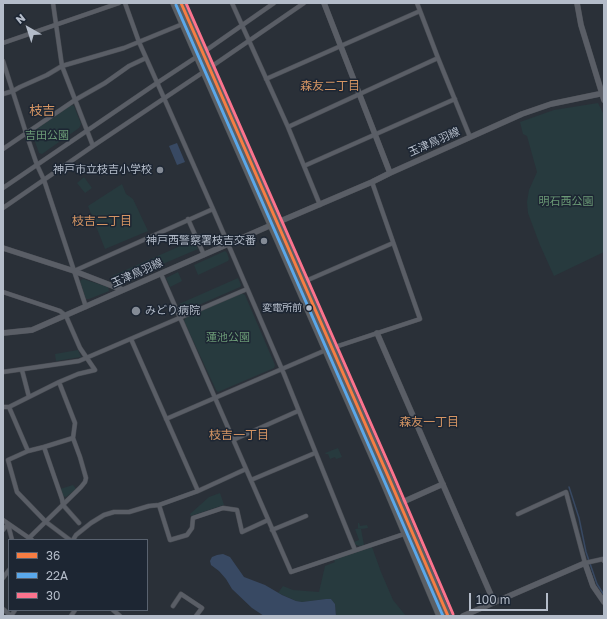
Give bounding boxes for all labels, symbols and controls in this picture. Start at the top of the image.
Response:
north arrow [8,8,48,48]
text: N [13,11,27,26]
district label: 森友二丁目 [300,79,360,93]
district label: 枝吉 [29,103,55,119]
street label: 玉津鳥羽線 [406,125,462,159]
park label: 吉田公園 [25,129,69,143]
place label: 神戸市立枝吉小学校 [53,163,152,177]
marker: 神戸市立枝吉小学校 [155,165,165,175]
park label: 明石西公園 [539,195,593,209]
district label: 枝吉二丁目 [72,214,132,228]
place label: 神戸西警察署枝吉交番 [146,234,256,248]
marker: 神戸西警察署枝吉交番 [259,236,269,246]
street label: 玉津鳥羽線 [109,256,165,290]
place label: 変電所前 [262,302,302,314]
marker: 変電所前 [304,303,314,313]
place label: みどり病院 [145,304,200,318]
marker: みどり病院 [130,305,142,317]
park label: 蓮池公園 [206,331,250,345]
district label: 森友一丁目 [399,415,459,429]
district label: 枝吉一丁目 [209,428,269,442]
legend [8,539,148,611]
text: 36 [46,548,60,563]
text: 22A [46,568,68,583]
scale bar [471,585,550,611]
text: 30 [46,588,60,603]
text: 100 m [476,592,510,607]

